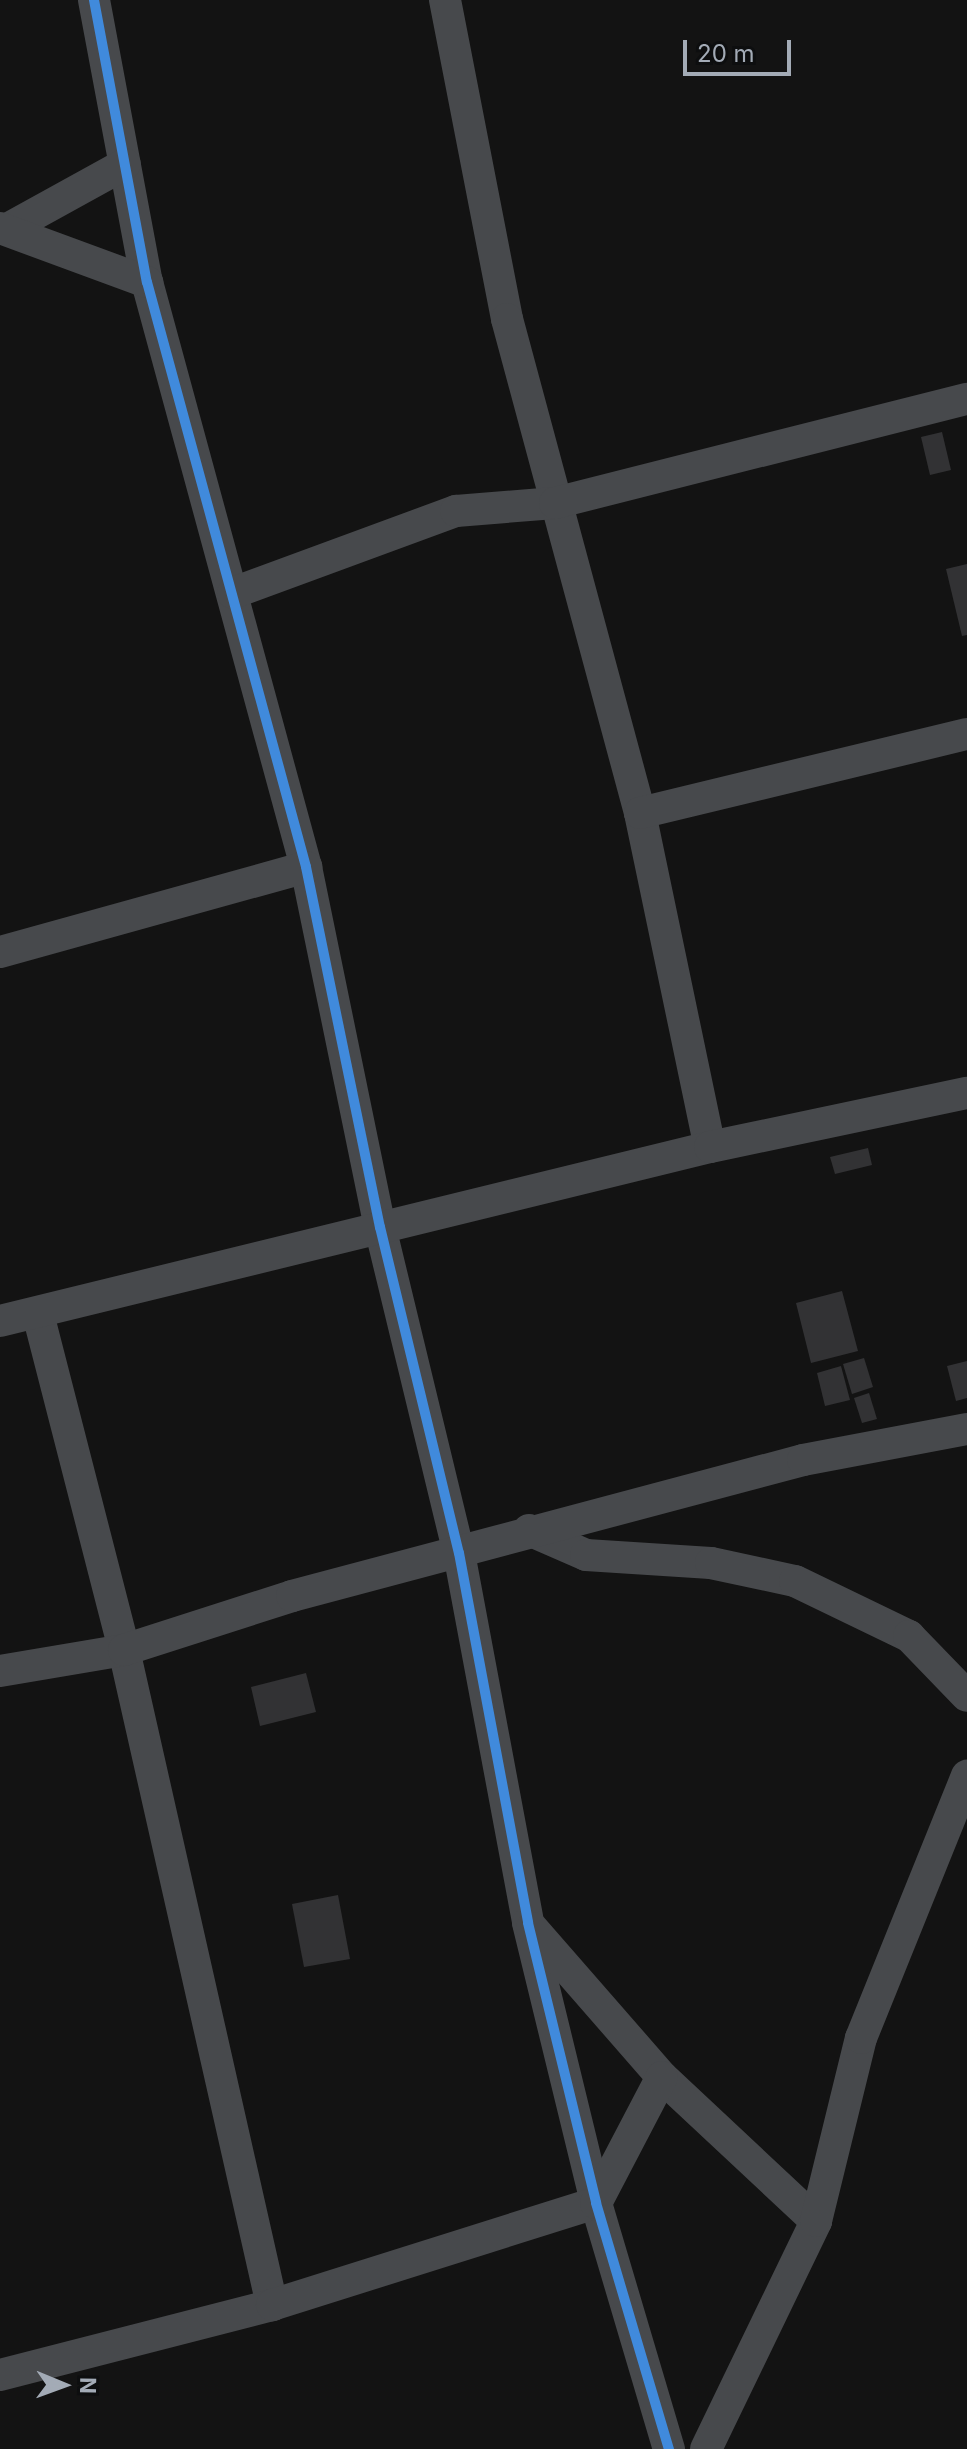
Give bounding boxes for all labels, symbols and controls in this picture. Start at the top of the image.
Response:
scale bar [687,24,795,74]
text: 20 m [697,39,755,68]
north arrow [24,2345,104,2425]
text: N [75,2377,101,2394]

